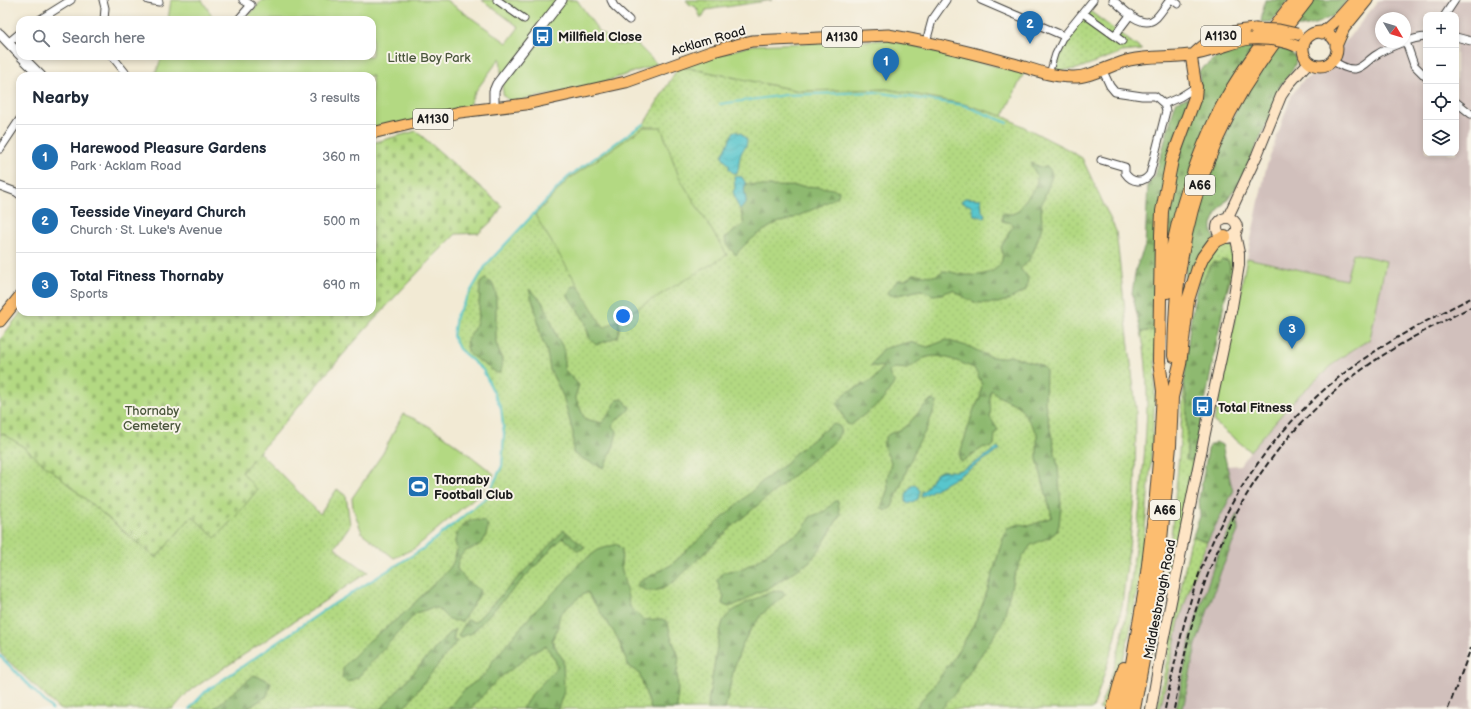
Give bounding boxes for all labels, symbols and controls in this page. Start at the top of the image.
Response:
pin: 2 [1017,11,1043,44]
north arrow [1375,12,1411,48]
map controls [1423,12,1459,156]
button: + [1423,12,1459,48]
search box [16,16,376,60]
bus stop icon: Millfield Close [529,23,555,49]
street label: Acklam Road [669,23,747,59]
road number: A1130 [1201,26,1241,46]
icon: search [30,27,52,49]
road number: A1130 [822,27,862,47]
text: Search here [62,29,145,48]
place label: Millfield Close [558,29,643,45]
pin: 1 [873,48,899,81]
button: − [1423,48,1459,84]
park label: Little Boy Park [387,50,471,66]
button: locate [1423,84,1459,120]
text: Nearby [32,88,89,108]
text: 3 results [309,90,360,106]
road number: A1130 [413,109,453,129]
button: layers [1423,120,1459,156]
text: Harewood Pleasure Gardens [70,139,266,158]
text: 1 [42,149,48,165]
text: 360 m [322,149,360,165]
text: Park · Acklam Road [70,158,181,174]
road number: A66 [1185,175,1215,195]
text: Teesside Vineyard Church [70,203,246,222]
text: 2 [41,213,49,229]
text: 500 m [323,213,360,229]
text: Church · St. Luke's Avenue [70,222,222,238]
text: Total Fitness Thornaby [70,267,224,286]
text: 3 [41,277,49,293]
text: 690 m [323,277,360,293]
text: Sports [70,286,108,302]
your location [613,306,633,326]
pin: 3 [1279,316,1305,349]
bus stop icon: Total Fitness [1190,394,1216,420]
place label: Total Fitness [1218,400,1292,416]
park label: Thornaby Cemetery [123,403,181,434]
place label: Thornaby Football Club [434,472,514,503]
sports icon: Thornaby Football Club [405,473,431,499]
road number: A66 [1150,500,1180,520]
street label: Middlesbrough Road [1140,538,1179,661]

